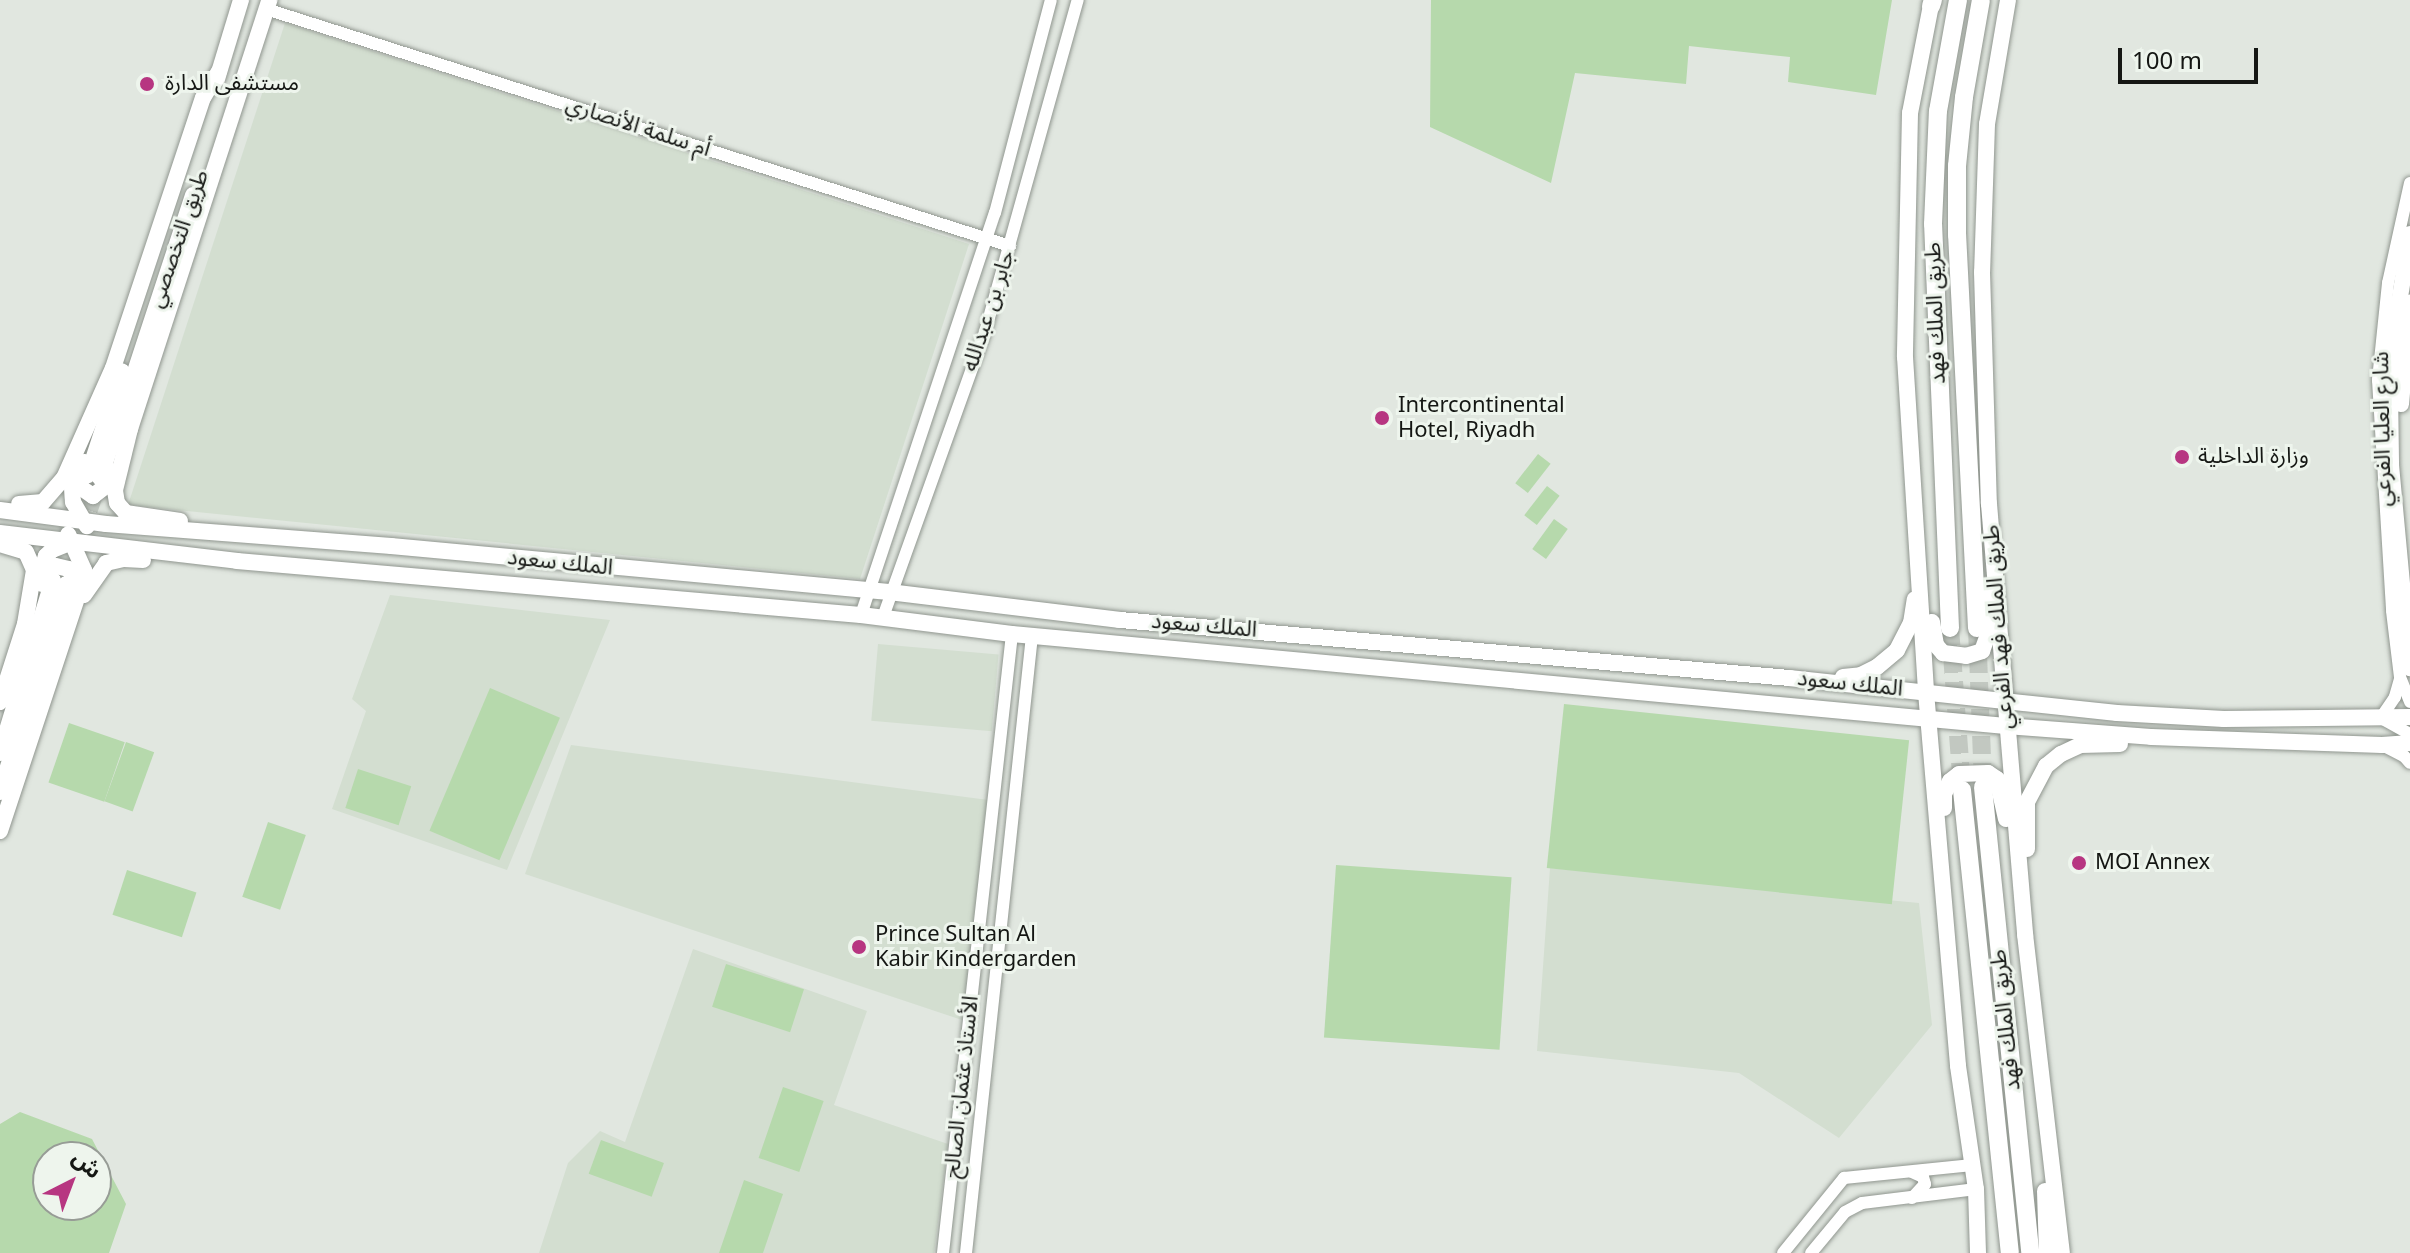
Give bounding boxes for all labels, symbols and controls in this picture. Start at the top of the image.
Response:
scale bar [2122,32,2262,82]
text: 100 m [2132,36,2202,87]
place label: مستشفى الدارة [165,71,299,97]
marker: مستشفى الدارة [136,73,158,95]
street label: أم سلمة الأنصاري [562,91,714,163]
street label: طريق التخصصي [143,167,215,311]
street label: طريق الملك فهد [1920,242,1952,384]
street label: جابر بن عبدالله [957,247,1021,375]
street label: شارع العليا الفرعي [2368,351,2398,507]
place label: Intercontinental Hotel, Riyadh [1398,392,1565,444]
marker: Intercontinental Hotel, Riyadh [1373,409,1391,427]
place label: وزارة الداخلية [2198,444,2309,470]
marker: وزارة الداخلية [2173,448,2191,466]
street label: طريق الملك فهد الفرعي [1979,524,2019,730]
street label: الملك سعود [506,544,614,582]
street label: الملك سعود [1150,608,1258,644]
street label: الملك سعود [1796,665,1904,703]
place label: MOI Annex [2095,850,2210,876]
marker: MOI Annex [2070,854,2088,872]
place label: Prince Sultan Al Kabir Kindergarden [875,921,1077,972]
marker: Prince Sultan Al Kabir Kindergarden [850,938,868,956]
street label: طريق الملك فهد [1985,948,2027,1092]
street label: الأستاذ عثمان الصالح [939,994,985,1180]
text: ش [60,1137,113,1192]
north arrow [32,1141,112,1221]

